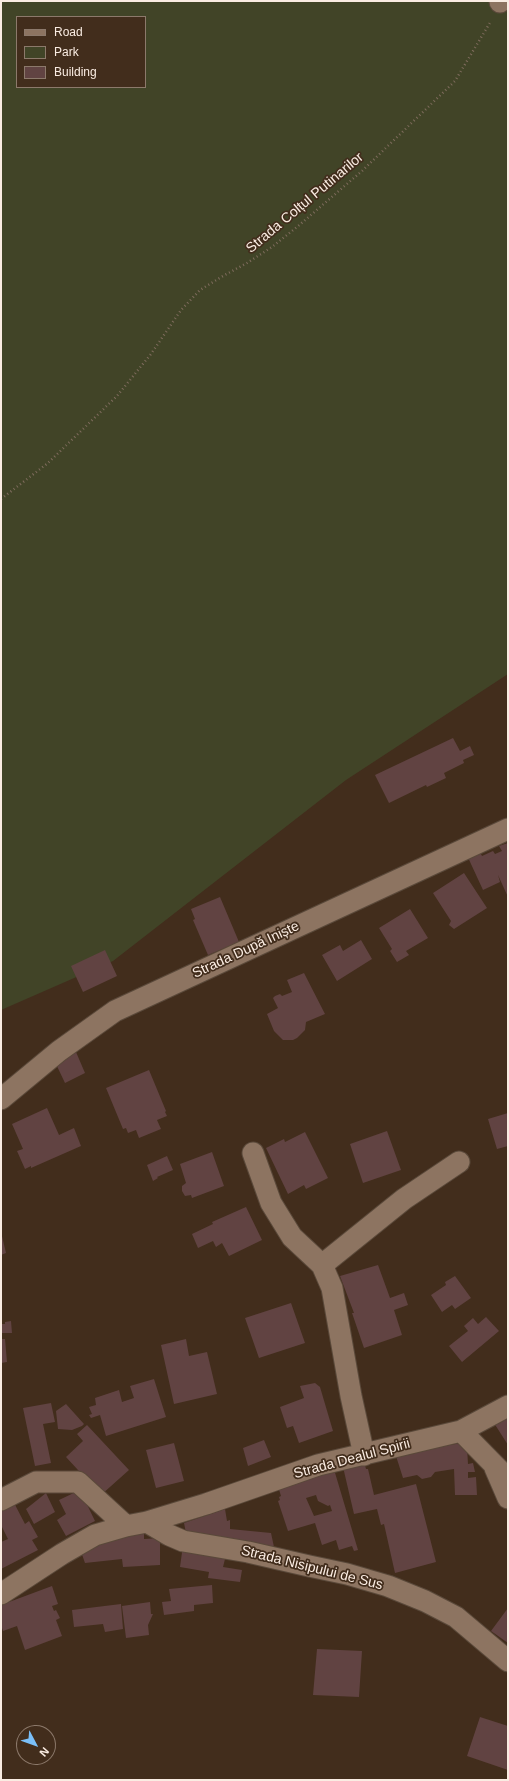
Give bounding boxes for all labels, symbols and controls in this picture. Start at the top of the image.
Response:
legend [16,16,146,88]
text: Road [54,25,83,39]
text: Park [54,45,79,59]
text: Building [54,65,97,79]
street label: Strada Colțul Putinarilor [243,149,367,257]
street label: Strada După Iniște [190,918,302,982]
street label: Strada Dealul Spirii [292,1435,412,1483]
street label: Strada Nisipului de Sus [239,1542,385,1594]
north arrow [16,1725,56,1765]
text: N [37,1745,51,1759]

